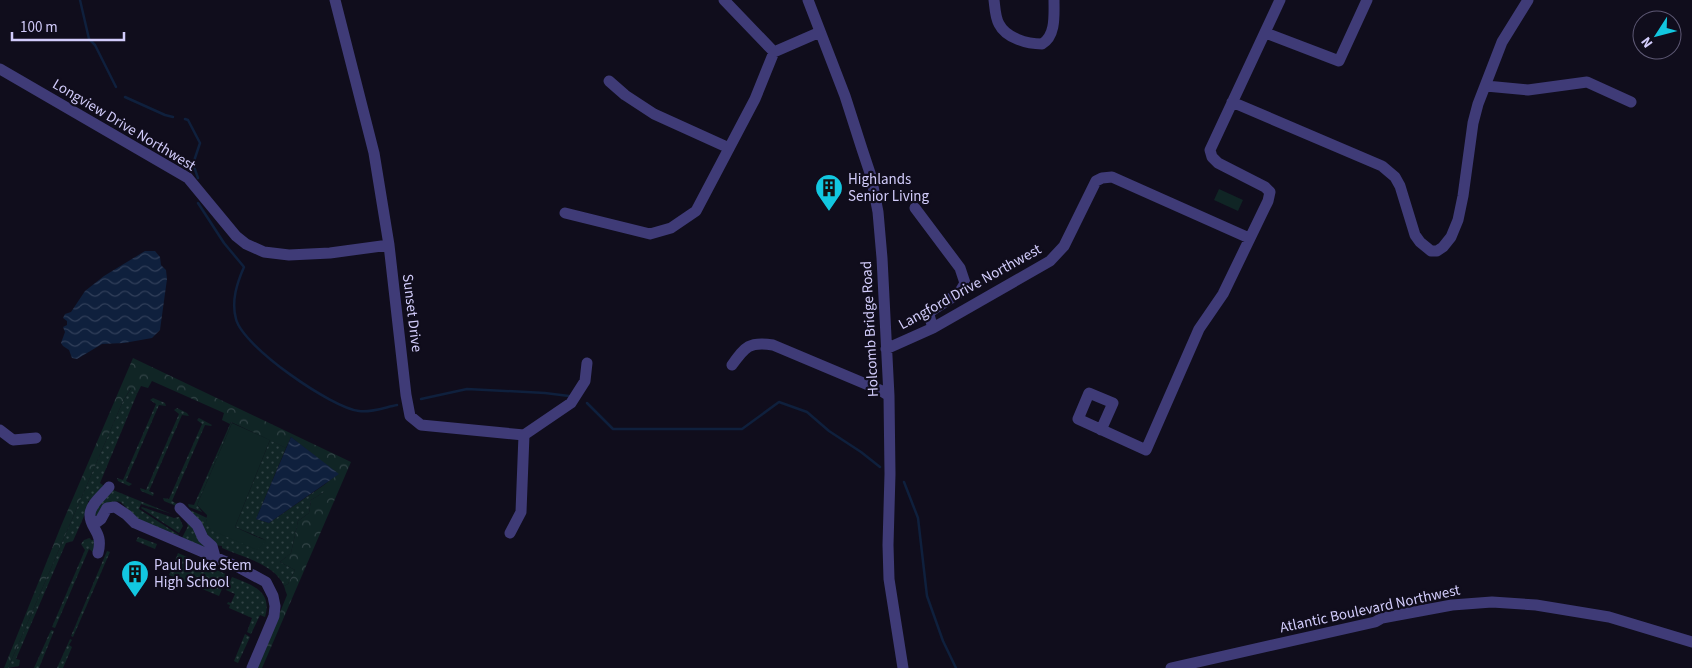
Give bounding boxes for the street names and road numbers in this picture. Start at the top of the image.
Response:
street label: Longview Drive Northwest [48,74,200,176]
street label: Langford Drive Northwest [895,239,1045,335]
street label: Holcomb Bridge Road [856,260,884,398]
street label: Sunset Drive [397,273,427,353]
street label: Atlantic Boulevard Northwest [1278,580,1462,638]

